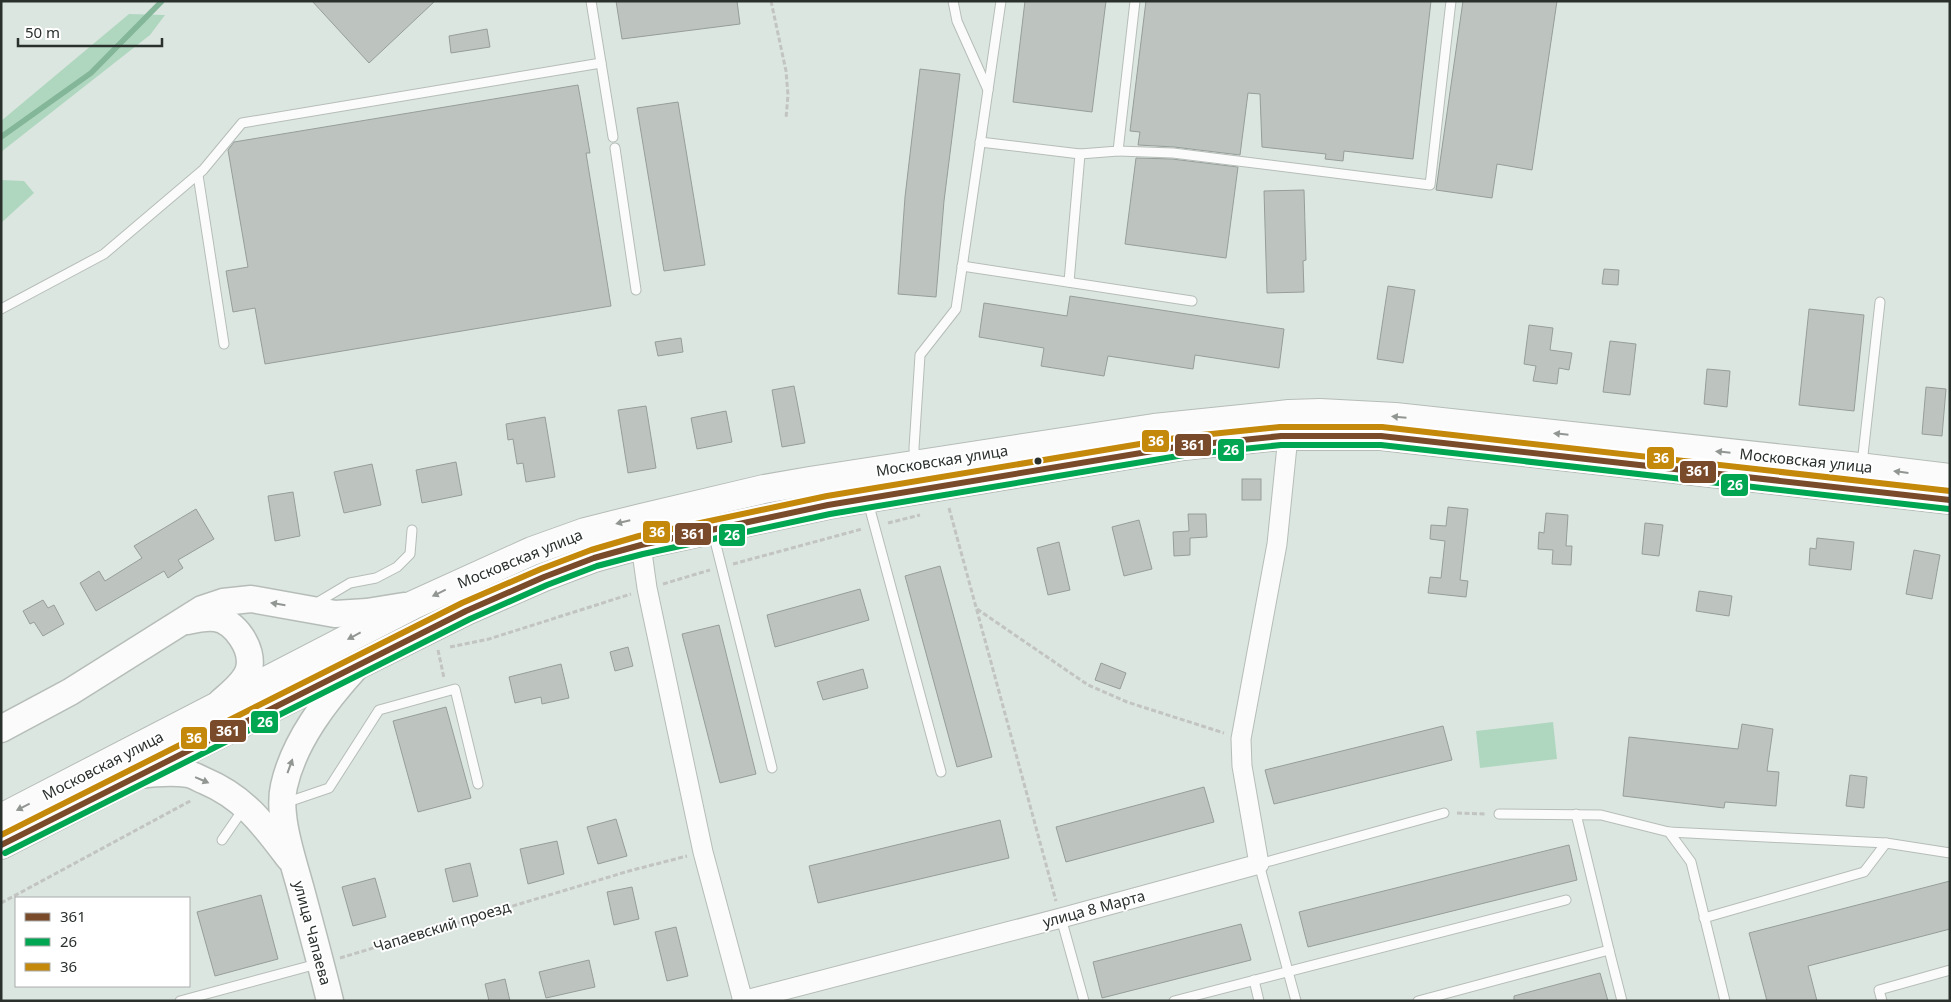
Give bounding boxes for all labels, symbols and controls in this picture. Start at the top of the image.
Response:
scale bar [18,15,161,47]
text: 50 m [25,22,60,42]
one-way arrow [1391,413,1407,421]
line badge: 36 [1141,429,1170,453]
one-way arrow [1553,430,1569,438]
text: 36 [1148,431,1164,450]
line badge: 361 [1174,433,1212,457]
text: 361 [1181,435,1205,454]
line badge: 26 [1217,438,1245,462]
street label: Московская улица [874,440,1009,480]
text: 26 [1223,440,1239,459]
street label: Московская улица [1739,443,1874,477]
line badge: 36 [1646,446,1675,470]
text: 36 [1653,448,1669,467]
one-way arrow [1714,448,1730,456]
unlabelled marker [1033,456,1043,466]
line badge: 361 [1679,460,1717,484]
text: 361 [1686,461,1710,480]
one-way arrow [1893,468,1909,476]
line badge: 26 [1720,473,1749,497]
text: 26 [1727,475,1743,494]
one-way arrow [615,519,630,527]
line badge: 36 [642,520,671,544]
text: 36 [649,522,665,541]
line badge: 361 [674,522,712,546]
line badge: 26 [718,523,746,547]
street label: Московская улица [454,524,585,592]
text: 361 [681,524,705,543]
text: 26 [724,525,740,544]
one-way arrow [431,589,446,597]
one-way arrow [270,599,286,607]
one-way arrow [347,632,361,640]
line badge: 26 [250,710,279,734]
text: 26 [257,712,273,731]
line badge: 361 [209,719,247,743]
text: 361 [216,721,240,740]
street label: Московская улица [39,726,167,804]
line badge: 36 [180,726,208,750]
text: 36 [186,728,202,747]
one-way arrow [286,758,294,773]
one-way arrow [195,777,209,785]
one-way arrow [16,803,30,811]
street label: улица Чапаева [289,878,337,987]
street label: улица 8 Марта [1040,885,1147,931]
street label: Чапаевский проезд [371,896,513,956]
legend [15,897,190,987]
text: 361 [60,906,86,926]
text: 26 [60,931,77,951]
text: 36 [60,956,77,976]

